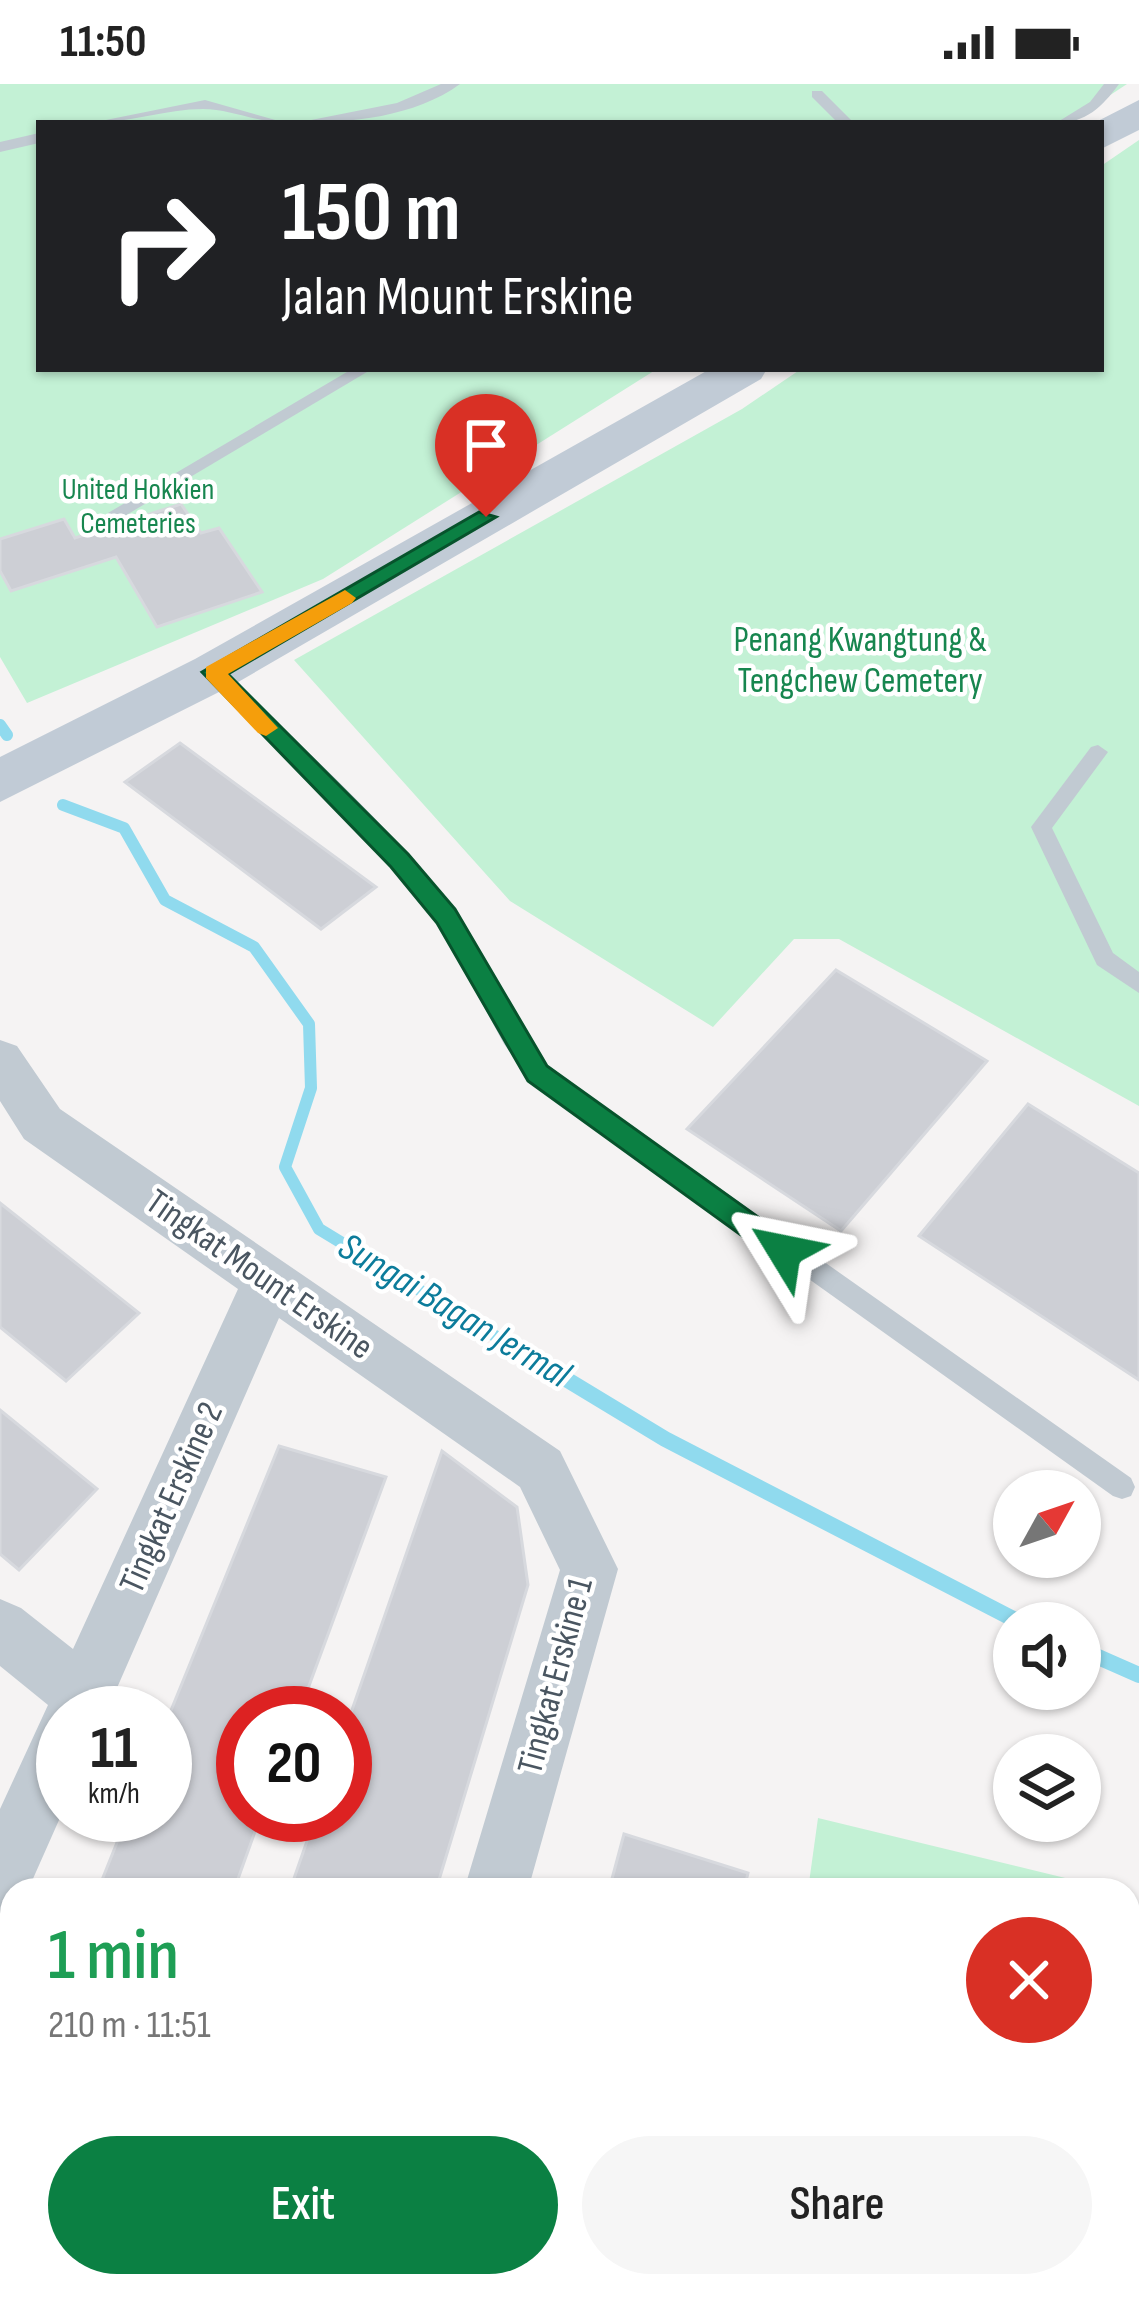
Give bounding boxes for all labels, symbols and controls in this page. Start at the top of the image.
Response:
text: 11:50 [60,15,147,70]
text: 150 m [282,163,461,264]
icon: right [84,168,240,324]
text: Jalan Mount Erskine [282,265,634,330]
pin [435,394,537,517]
icon: arrive [453,412,519,478]
park label: United Hokkien Cemeteries [62,472,214,542]
park label: Penang Kwangtung & Tengchew Cemetery [733,619,987,703]
street label: Tingkat Mount Erskine [137,1181,381,1369]
position arrow [721,1188,847,1314]
water label: Sungai Bagan Jermal [330,1223,579,1399]
street label: Tingkat Erskine 2 [111,1396,233,1600]
north arrow [993,1470,1101,1578]
map controls [993,1470,1101,1842]
street label: Tingkat Erskine 1 [509,1573,603,1779]
button: sound [993,1602,1101,1710]
speed limit sign: 20 [216,1686,372,1842]
text: 11 [90,1713,138,1785]
button: layers [993,1734,1101,1842]
text: km/h [88,1776,140,1812]
text: 1 min [48,1913,179,2000]
button: close [966,1917,1092,2043]
text: 210 m · 11:51 [48,2002,211,2049]
button: Exit [48,2136,558,2274]
button: Share [582,2136,1092,2274]

